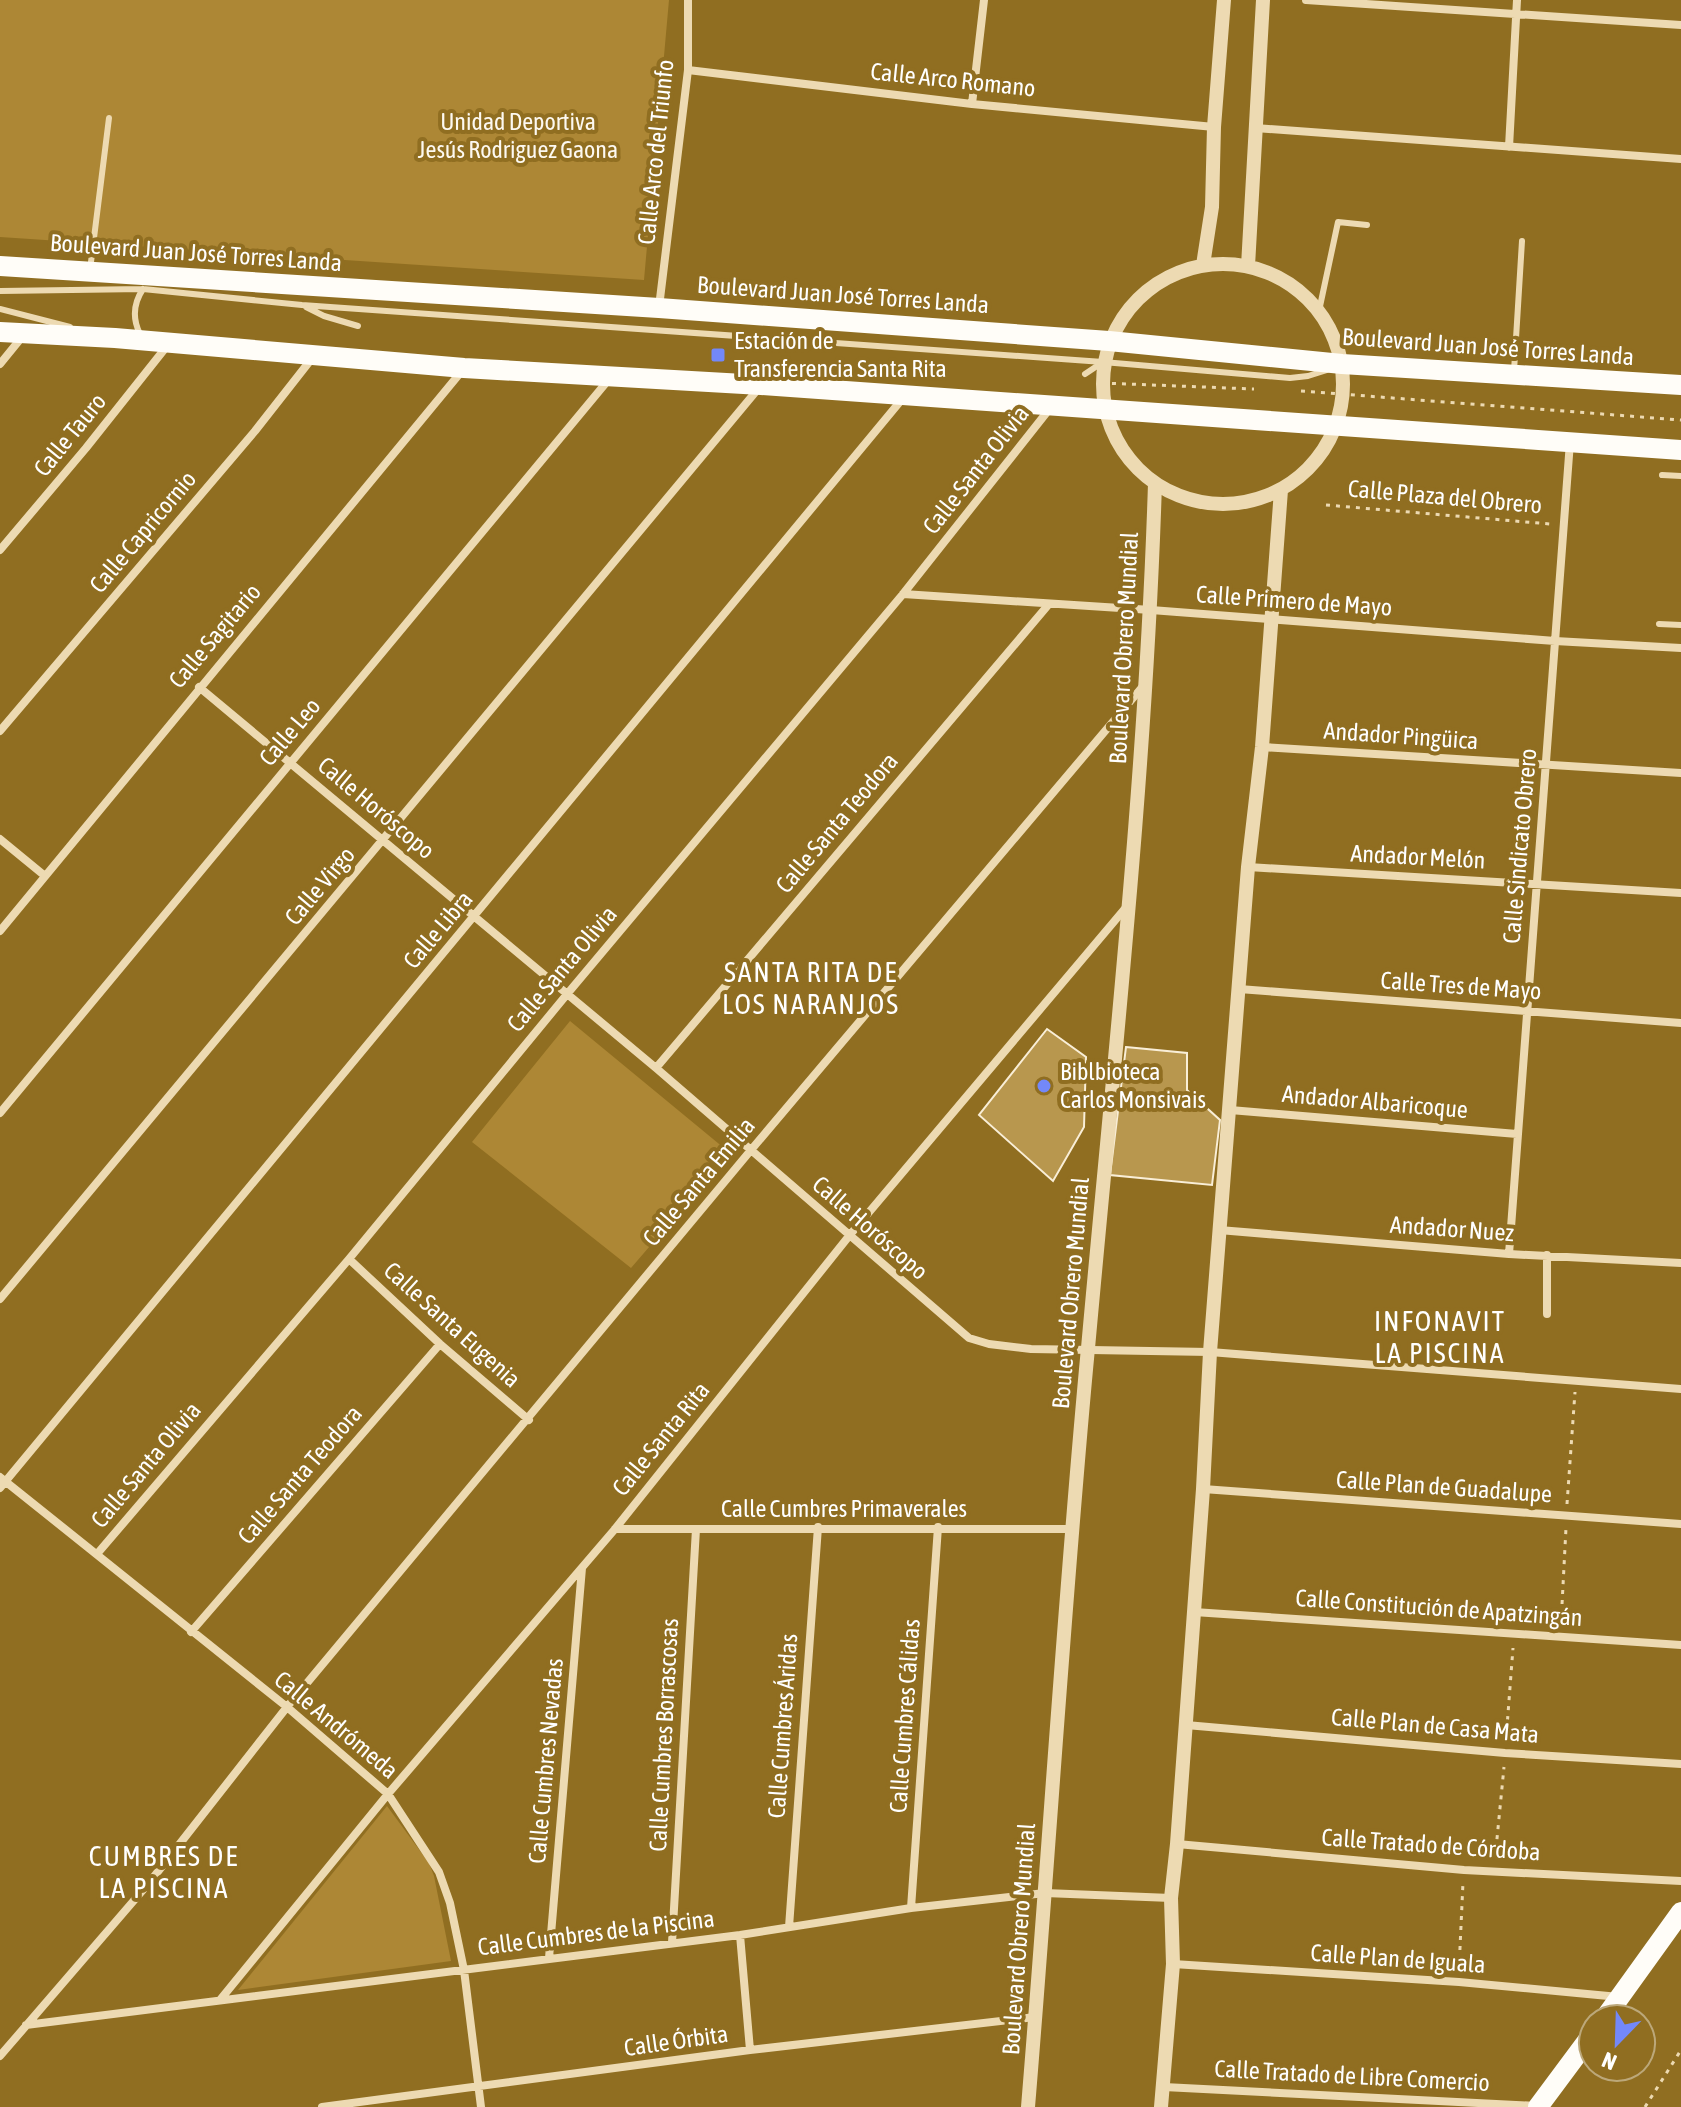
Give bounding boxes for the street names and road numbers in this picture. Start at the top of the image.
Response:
street label: Calle Arco Romano [869,57,1037,102]
street label: Calle Arco del Triunfo [632,58,679,246]
street label: Boulevard Juan José Torres Landa [49,229,343,276]
street label: Boulevard Juan José Torres Landa [696,271,990,318]
street label: Boulevard Juan José Torres Landa [1341,323,1635,370]
street label: Calle Tauro [28,388,111,481]
street label: Calle Santa Olivia [917,400,1034,539]
street label: Calle Capricornio [84,465,201,598]
street label: Calle Plaza del Obrero [1347,475,1543,518]
street label: Boulevard Obrero Mundial [1104,531,1143,765]
street label: Calle Sagitario [163,578,266,693]
street label: Calle Primero de Mayo [1195,580,1393,621]
street label: Calle Leo [254,692,326,771]
street label: Andador Pingüica [1323,717,1479,754]
street label: Calle Santa Teodora [770,747,903,898]
street label: Calle Sindicato Obrero [1498,747,1541,945]
street label: Calle Horóscopo [313,751,440,864]
street label: Andador Melón [1350,839,1486,874]
street label: Calle Virgo [279,841,360,930]
street label: Calle Libra [398,886,478,974]
street label: Calle Santa Olivia [501,901,622,1037]
street label: Calle Tres de Mayo [1380,966,1542,1005]
street label: Andador Albaricoque [1281,1080,1469,1123]
street label: Calle Santa Emilia [637,1112,760,1251]
street label: Calle Horóscopo [807,1170,933,1285]
street label: Boulevard Obrero Mundial [1047,1175,1094,1410]
street label: Andador Nuez [1389,1211,1515,1246]
street label: Calle Santa Eugenia [379,1256,526,1393]
street label: Calle Santa Rita [607,1376,715,1501]
street label: Calle Santa Olivia [85,1397,206,1533]
street label: Calle Santa Teodora [232,1400,367,1549]
street label: Calle Plan de Guadalupe [1335,1465,1553,1508]
street label: Calle Cumbres Primaverales [721,1495,967,1522]
street label: Calle Constitución de Apatzingán [1295,1584,1583,1631]
street label: Calle Cumbres Borrascosas [644,1618,683,1852]
street label: Calle Cumbres Cálidas [884,1618,925,1814]
street label: Calle Cumbres Áridas [763,1633,802,1819]
street label: Calle Cumbres Nevadas [523,1657,568,1865]
street label: Calle Andrómeda [269,1665,403,1784]
street label: Calle Plan de Casa Mata [1330,1703,1540,1748]
street label: Boulevard Obrero Mundial [997,1822,1040,2056]
street label: Calle Tratado de Córdoba [1321,1823,1541,1866]
street label: Calle Cumbres de la Piscina [476,1905,716,1960]
street label: Calle Plan de Iguala [1310,1939,1486,1978]
street label: Calle Órbita [622,2020,730,2061]
street label: Calle Tratado de Libre Comercio [1214,2055,1490,2096]

